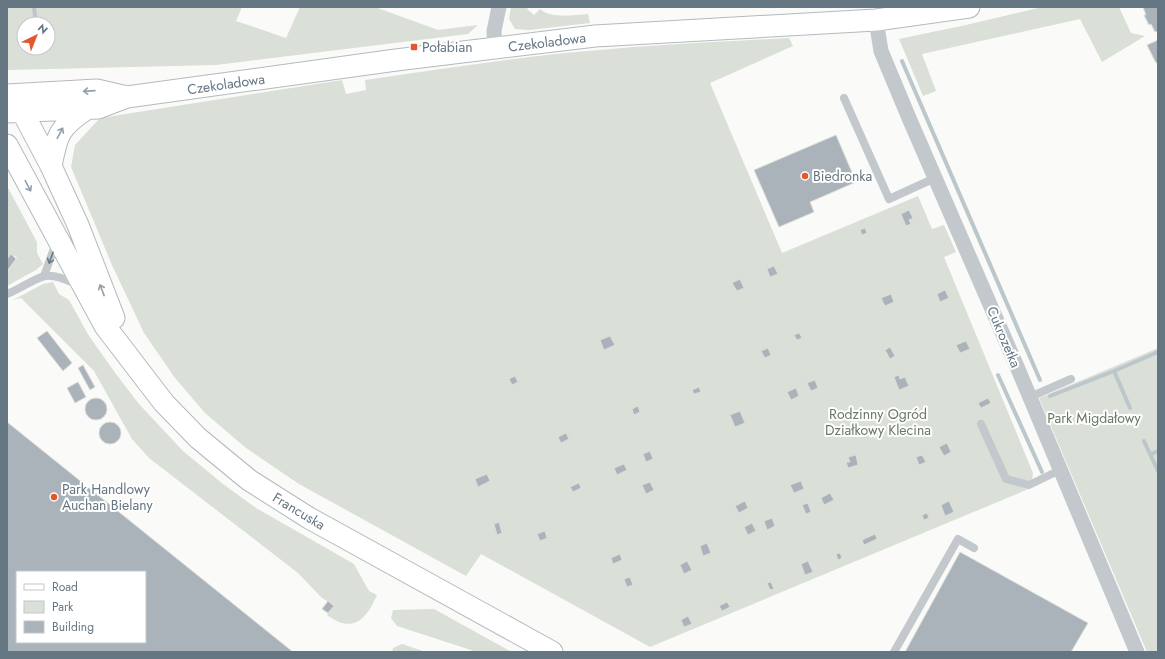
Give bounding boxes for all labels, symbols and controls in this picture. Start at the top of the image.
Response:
north arrow [16,16,56,56]
text: N [34,20,51,38]
street label: Czekoladowa [507,27,587,57]
place label: Połabian [422,37,473,57]
marker: Połabian [409,42,419,52]
street label: Czekoladowa [186,69,266,99]
one-way arrow [83,87,96,94]
one-way arrow [57,127,64,139]
place label: Biedronka [813,166,872,186]
marker: Biedronka [800,171,810,181]
one-way arrow [25,180,33,192]
one-way arrow [47,252,55,264]
one-way arrow [98,285,106,297]
street label: Cukrozetka [982,303,1026,371]
park label: Rodzinny Ogród Działkowy Klecina [825,404,931,440]
park label: Park Migdałowy [1047,408,1142,428]
place label: Park Handlowy Auchan Bielany [62,479,154,515]
street label: Francuska [269,487,329,535]
marker: Park Handlowy Auchan Bielany [49,492,59,502]
legend [16,571,146,643]
text: Road [52,578,78,596]
text: Park [52,598,74,616]
text: Building [52,618,94,636]

